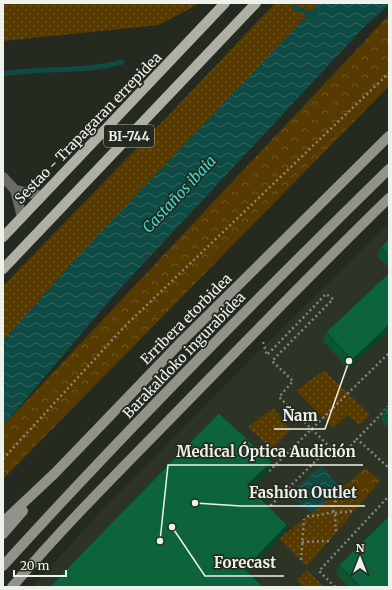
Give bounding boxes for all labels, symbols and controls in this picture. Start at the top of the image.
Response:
street label: Sestao - Trapagaran errepidea [11,48,166,208]
road number: BI-744 [104,125,154,147]
water label: Castaños ibaia [138,151,220,237]
street label: Erribera etorbidea [137,269,236,368]
street label: Barakaldoko ingurabidea [119,288,249,422]
callout: Ñam [274,402,325,429]
text: Ñam [282,405,318,425]
callout: Medical Óptica Audición [168,438,363,465]
text: Medical Óptica Audición [176,441,356,461]
callout: Fashion Outlet [241,479,365,506]
text: Fashion Outlet [249,483,357,502]
north arrow [340,538,380,578]
text: N [356,541,365,555]
callout: Forecast [205,549,284,576]
scale bar [14,552,66,578]
text: Forecast [214,553,276,572]
text: 20 m [20,558,49,573]

